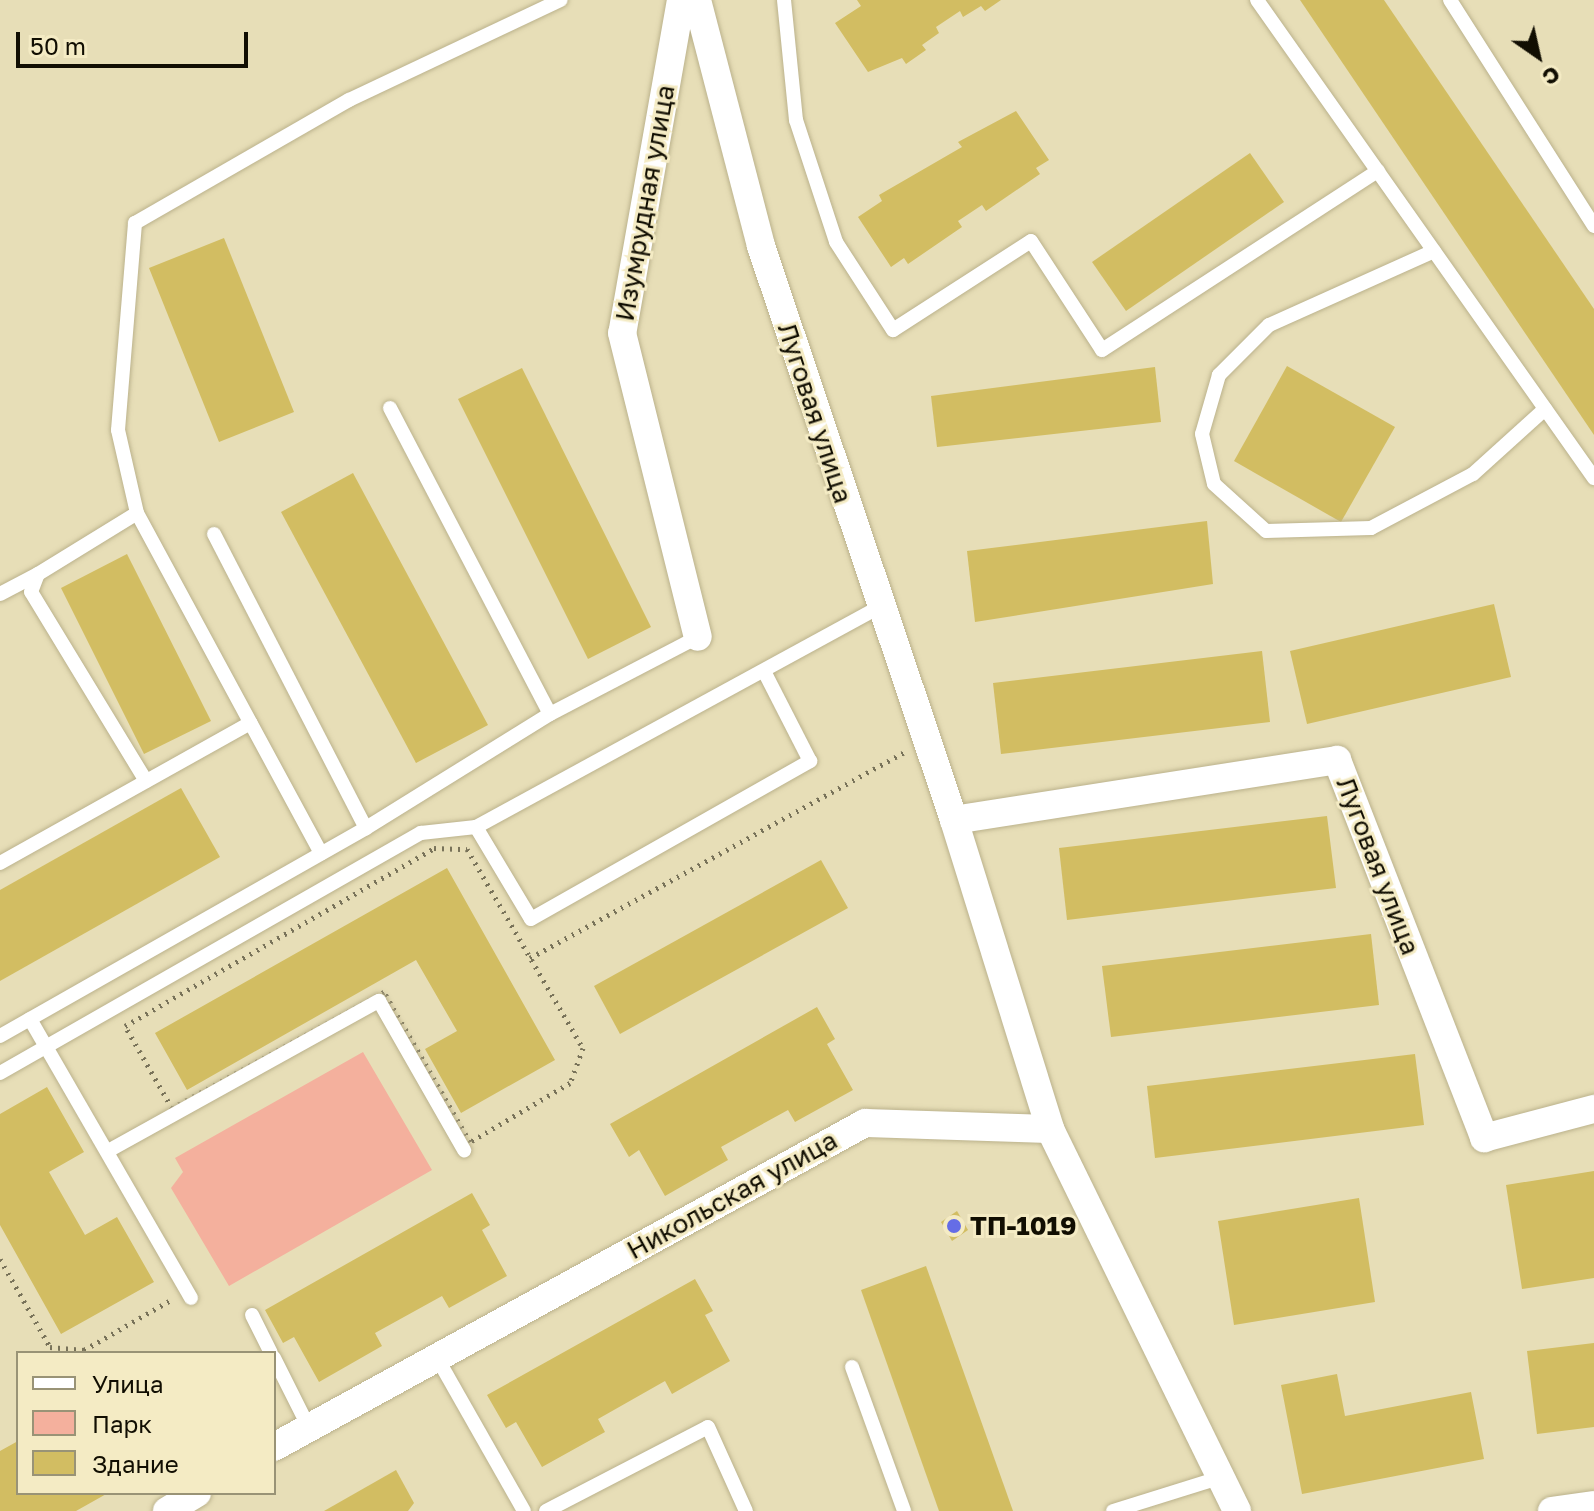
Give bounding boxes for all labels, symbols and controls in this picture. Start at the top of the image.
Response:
scale bar [20,16,252,66]
north arrow [1498,16,1578,96]
text: 50 m [30,31,86,60]
text: С [1538,61,1566,92]
street label: Изумрудная улица [609,83,681,323]
street label: Луговая улица [771,319,859,507]
street label: Луговая улица [1330,773,1426,959]
street label: Никольская улица [621,1124,843,1266]
place label: ТП-1019 [970,1210,1076,1242]
marker: ТП-1019 [945,1217,963,1235]
legend [16,1351,276,1495]
text: Улица [92,1369,164,1398]
text: Парк [92,1409,152,1438]
text: Здание [92,1449,179,1478]

